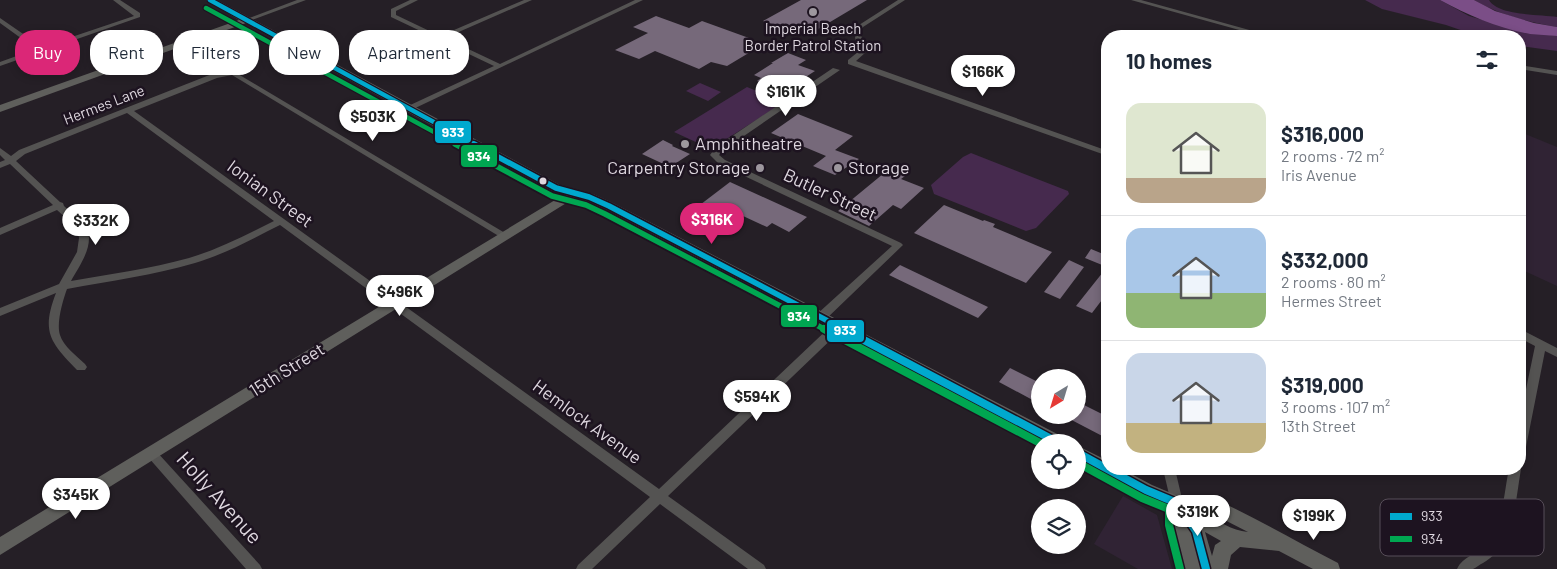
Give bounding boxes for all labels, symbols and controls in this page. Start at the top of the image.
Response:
marker: Imperial Beach Border Patrol Station [807,6,819,18]
place label: Imperial Beach Border Patrol Station [745,19,881,54]
chip: Buy [15,30,80,75]
chip: Rent [90,30,163,75]
chip: Filters [173,30,259,75]
chip: New [269,30,339,75]
chip: Apartment [349,30,469,75]
icon: filters [1473,46,1501,74]
text: 10 homes [1126,48,1212,73]
pin: $166K [948,54,1018,97]
text: $166K [962,61,1004,80]
pin: $161K [751,74,821,117]
street label: Hermes Lane [60,80,147,128]
text: $161K [767,81,805,100]
pin: $503K [338,100,408,142]
text: $503K [350,106,396,125]
line badge: 933 [434,120,472,144]
text: $316,000 [1281,121,1364,146]
text: 933 [442,123,464,140]
icon: home [1166,123,1226,183]
place label: Amphitheatre [695,132,802,154]
marker: Amphitheatre [679,138,691,150]
line badge: 934 [460,144,498,168]
text: 2 rooms · 72 m² [1281,146,1384,165]
text: 934 [467,147,491,164]
street label: Ionian Street [224,155,318,232]
place label: Carpentry Storage [607,156,750,178]
place label: Storage [848,156,910,178]
marker: Carpentry Storage [754,162,766,174]
marker: Storage [832,162,844,174]
street label: Butler Street [780,163,881,225]
text: Iris Avenue [1281,165,1357,184]
unlabelled marker [538,176,548,186]
pin: $316K [677,202,747,245]
pin: $332K [61,204,131,246]
text: $316K [691,209,733,228]
text: $332K [73,210,119,229]
text: $332,000 [1281,247,1368,272]
icon: home [1166,248,1226,308]
text: 2 rooms · 80 m² [1281,272,1386,291]
pin: $496K [365,274,435,317]
text: $496K [377,281,423,300]
text: Hermes Street [1281,291,1382,310]
line badge: 934 [780,304,818,328]
text: 934 [787,307,811,324]
line badge: 933 [826,319,865,343]
text: 933 [834,321,856,338]
street label: 15th Street [245,337,328,401]
north arrow [1031,369,1086,424]
map controls [1031,369,1086,554]
text: $319,000 [1281,372,1364,397]
icon: home [1166,373,1226,433]
street label: Hemlock Avenue [529,374,646,468]
pin: $594K [722,380,792,422]
text: $594K [734,386,780,405]
text: 3 rooms · 107 m² [1281,397,1390,416]
text: 13th Street [1281,416,1356,435]
button: locate [1031,434,1086,489]
street label: Holly Avenue [172,446,268,548]
pin: $345K [41,478,111,520]
text: $345K [53,484,99,503]
pin: $319K [1163,494,1233,537]
pin: $199K [1279,498,1349,541]
button: layers [1031,499,1086,554]
legend [1380,499,1544,556]
text: $319K [1177,501,1219,520]
text: $199K [1293,505,1335,524]
text: 933 [1421,507,1443,524]
text: 934 [1421,530,1443,547]

